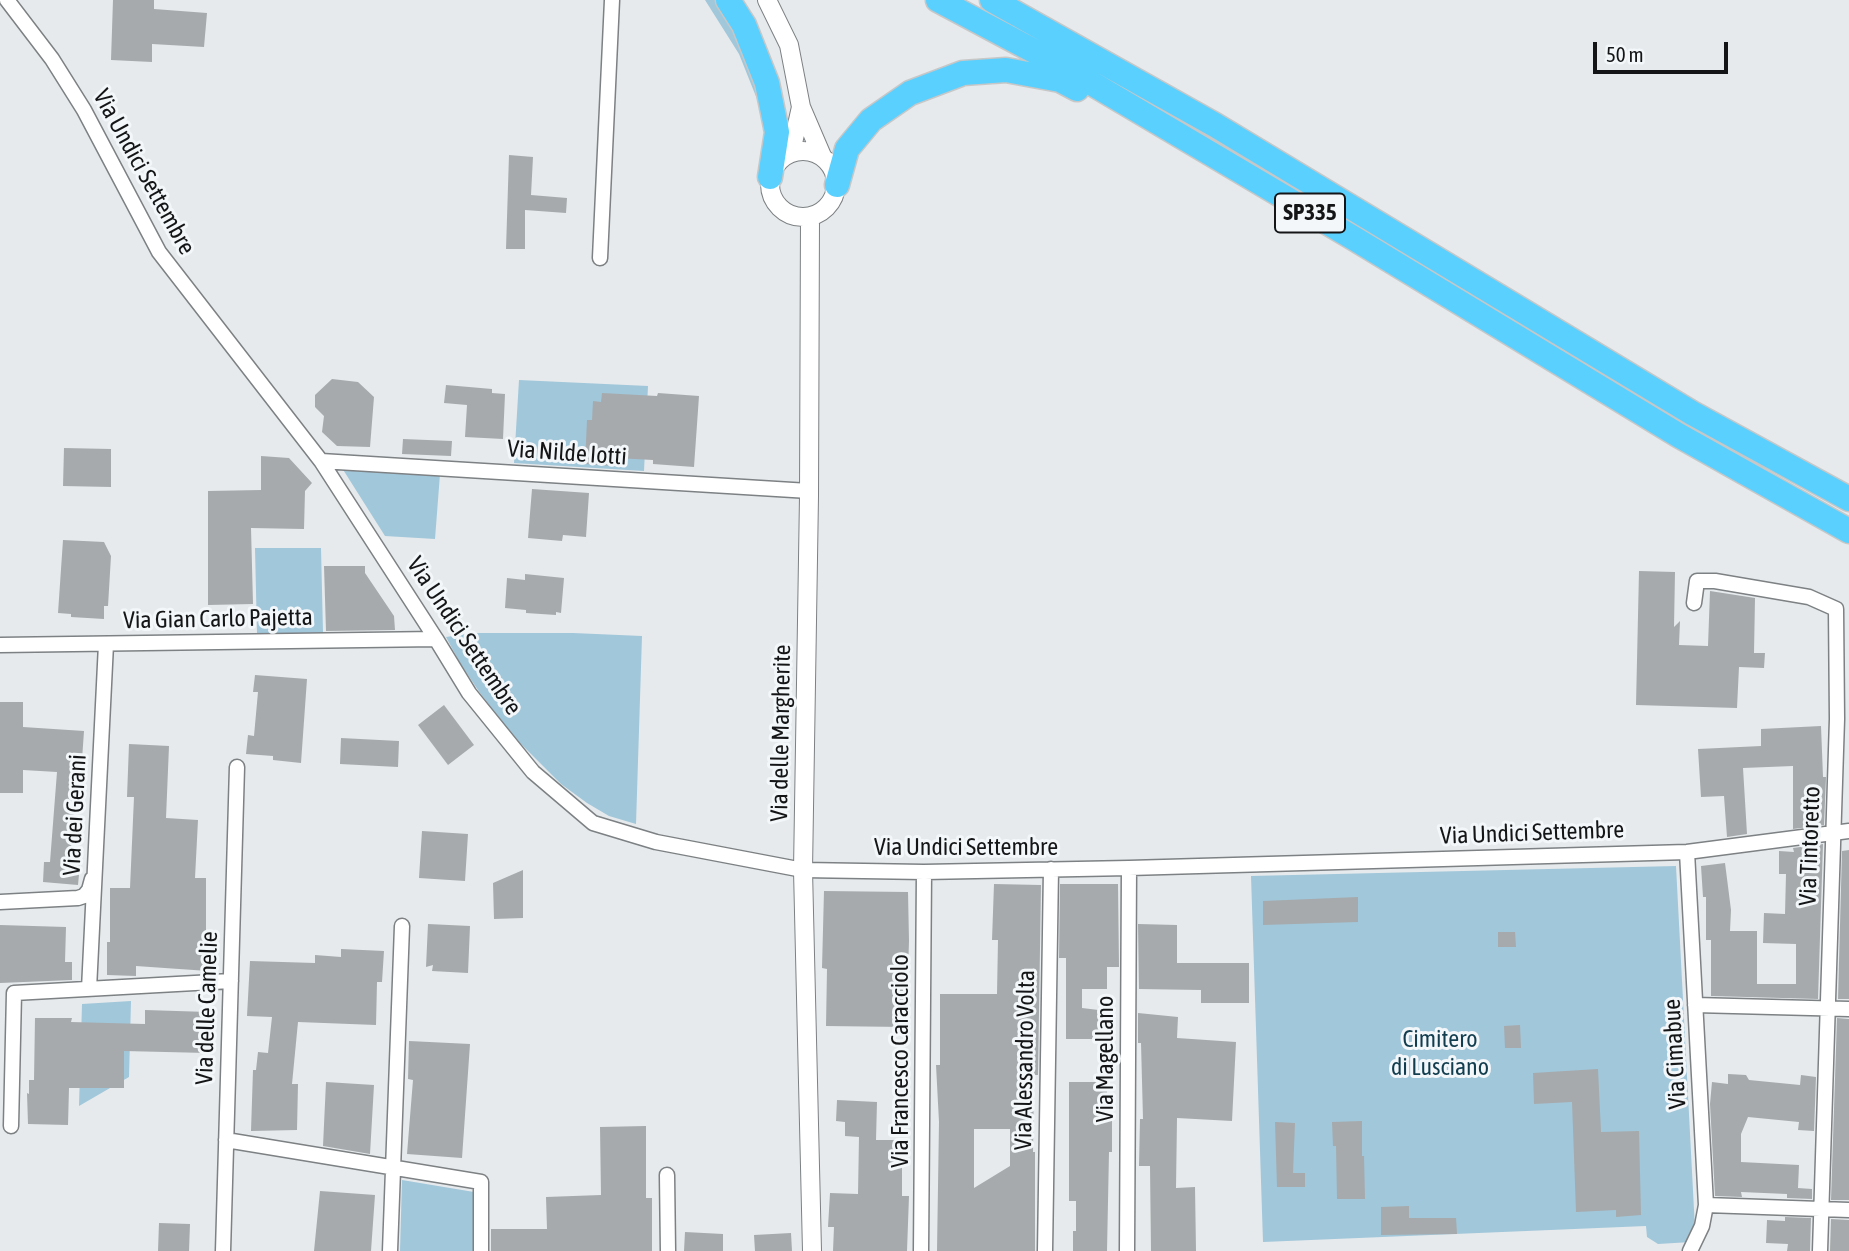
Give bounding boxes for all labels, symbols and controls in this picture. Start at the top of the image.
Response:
scale bar [1597,28,1732,72]
text: 50 m [1606,42,1644,66]
street label: Via Undici Settembre [87,84,201,260]
road number: SP335 [1275,194,1345,232]
street label: Via Nilde Iotti [506,434,628,472]
street label: Via Undici Settembre [401,552,527,720]
street label: Via Gian Carlo Pajetta [123,603,313,635]
street label: Via delle Margherite [765,644,797,822]
street label: Via dei Gerani [57,754,93,876]
street label: Via Tintoretto [1794,786,1826,906]
street label: Via Undici Settembre [1439,815,1625,851]
street label: Via Undici Settembre [874,833,1058,861]
street label: Via delle Camelie [190,931,224,1085]
street label: Via Francesco Caracciolo [886,954,914,1168]
street label: Via Alessandro Volta [1009,970,1041,1150]
street label: Via Magellano [1091,996,1119,1122]
street label: Via Cimabue [1658,998,1692,1110]
park label: Cimitero di Lusciano [1391,1025,1489,1081]

